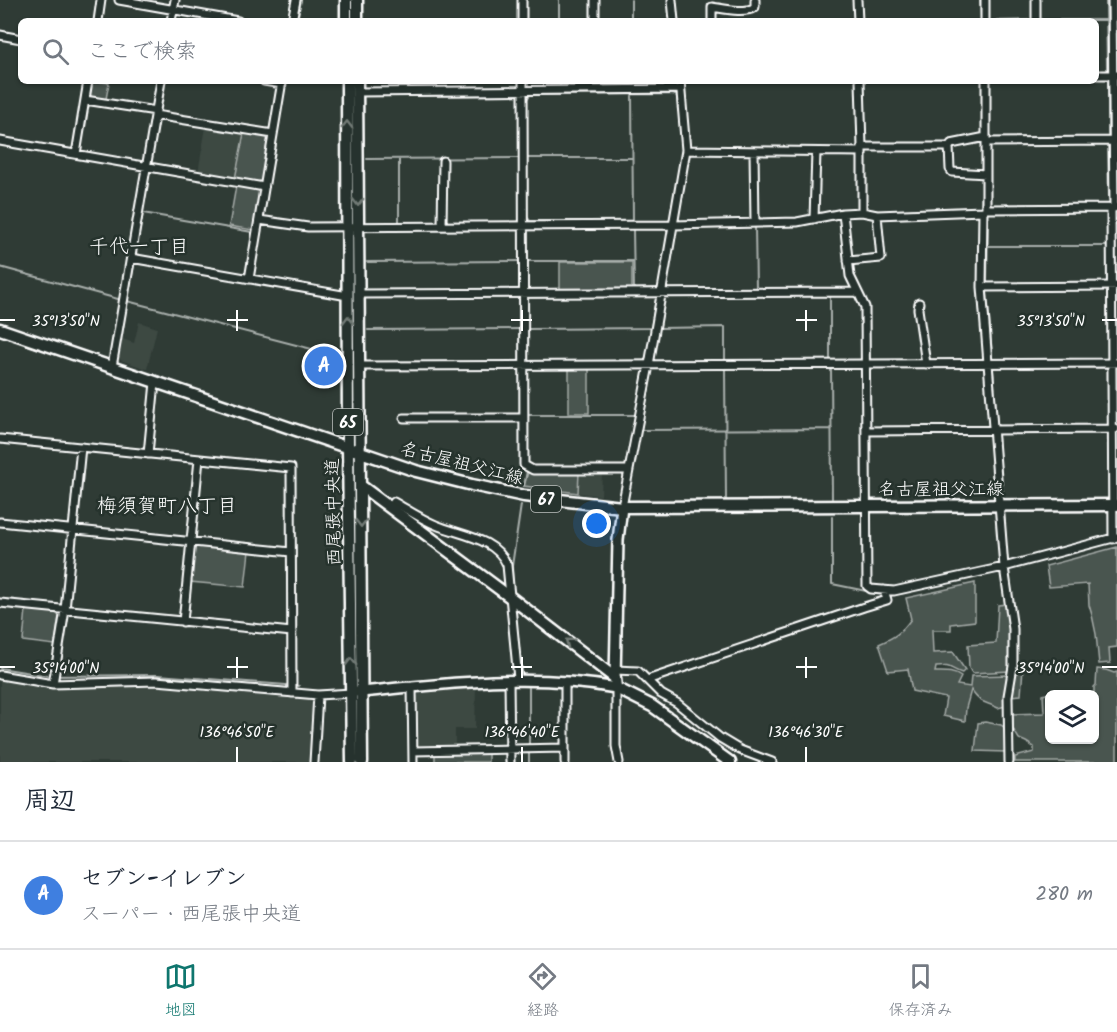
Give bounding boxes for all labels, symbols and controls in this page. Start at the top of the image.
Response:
search box [18,18,1099,84]
icon: search [39,35,72,68]
text: ここで検索 [87,35,197,70]
one-way arrow [341,120,353,129]
one-way arrow [352,198,364,207]
district label: 千代一丁目 [89,232,189,264]
text: 35°13'50"N [32,310,100,334]
text: 35°13'50"N [1017,310,1085,334]
one-way arrow [342,315,354,324]
pin: A [304,344,344,388]
road number: 65 [333,409,363,435]
street label: 名古屋祖父江線 [397,435,526,494]
street label: 西尾張中央道 [319,458,350,566]
street label: 名古屋祖父江線 [878,476,1004,505]
road number: 67 [531,486,561,512]
district label: 梅須賀町八丁目 [97,491,237,523]
your location [582,509,611,538]
one-way arrow [355,519,367,528]
one-way arrow [564,638,575,649]
text: 35°14'00"N [33,657,99,681]
one-way arrow [345,657,357,666]
text: 35°14'00"N [1018,657,1084,681]
map controls [1045,690,1099,744]
button: layers [1045,690,1099,744]
text: 136°46'50"E [200,721,276,745]
text: 136°46'40"E [485,721,561,745]
text: 136°46'30"E [768,721,845,745]
text: 周辺 [24,781,76,823]
text: セブン-イレブン [81,862,247,897]
text: A [37,879,50,911]
text: 280 m [1035,879,1093,911]
text: スーパー · 西尾張中央道 [81,899,301,931]
tab: 地図 [164,960,197,1023]
tab: 経路 [526,960,559,1023]
tab: 保存済み [888,960,952,1023]

